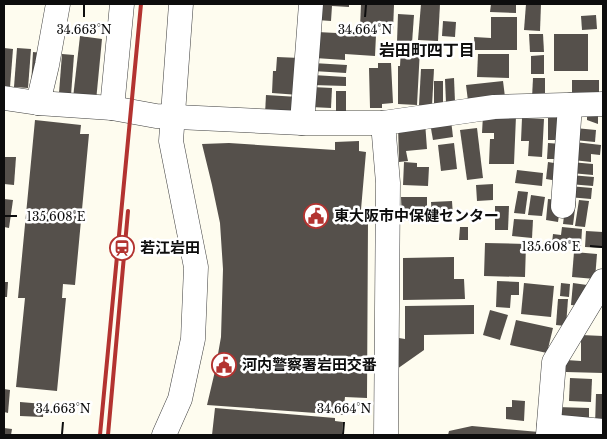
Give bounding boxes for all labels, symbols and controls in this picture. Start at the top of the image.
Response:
text: 34.663°N [56,22,112,37]
text: 34.664°N [338,22,393,37]
district label: 岩田町四丁目 [379,40,475,60]
public building icon: 東大阪市中保健センター [303,203,329,229]
place label: 東大阪市中保健センター [334,206,499,225]
text: 135.608°E [27,209,86,224]
station icon: 若江岩田 [109,235,135,261]
place label: 若江岩田 [140,238,200,257]
text: 135.608°E [522,239,581,254]
public building icon: 河内警察署岩田交番 [211,352,237,378]
place label: 河内警察署岩田交番 [242,355,377,374]
text: 34.663°N [35,401,91,416]
text: 34.664°N [317,401,372,416]

